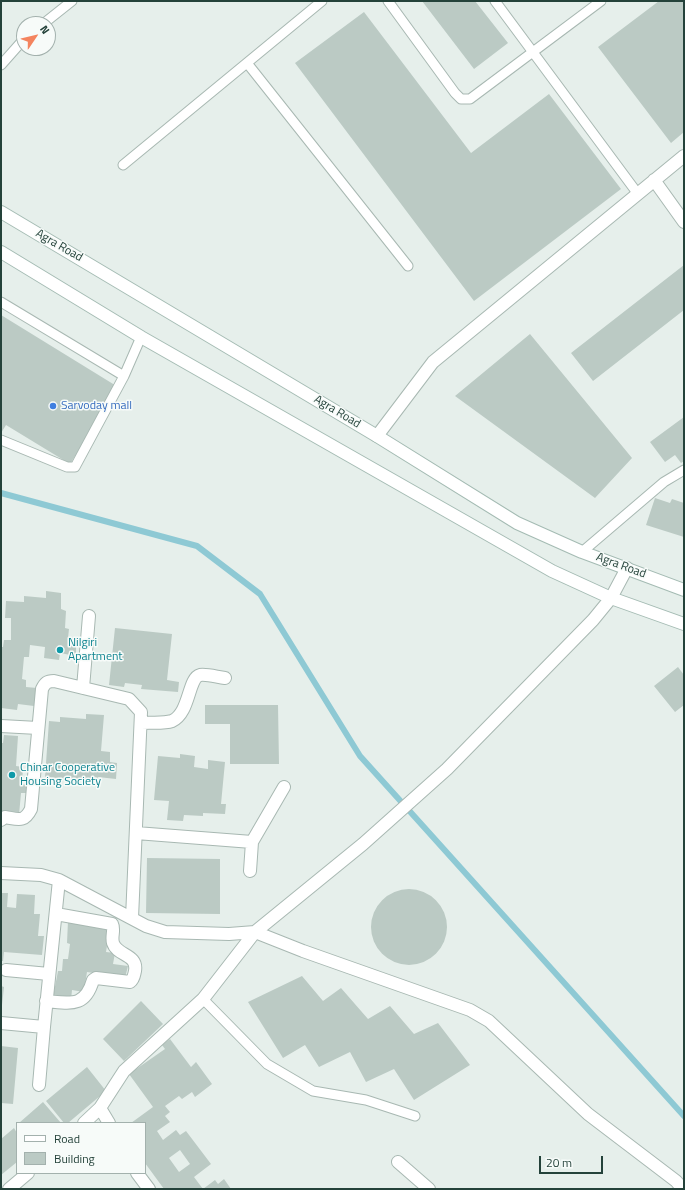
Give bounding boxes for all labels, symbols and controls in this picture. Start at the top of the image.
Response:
north arrow [16,16,56,56]
text: N [36,22,54,37]
street label: Agra Road [33,227,85,265]
street label: Agra Road [311,392,363,432]
place label: Sarvoday mall [61,399,132,413]
marker: Sarvoday mall [48,401,58,411]
street label: Agra Road [594,550,648,582]
place label: Nilgiri Apartment [68,636,123,664]
marker: Nilgiri Apartment [55,645,65,655]
place label: Chinar Cooperative Housing Society [20,761,115,789]
marker: Chinar Cooperative Housing Society [7,770,17,780]
legend [16,1122,146,1174]
text: Road [54,1129,80,1148]
scale bar [541,1148,605,1174]
text: Building [54,1149,95,1168]
text: 20 m [546,1153,572,1172]

